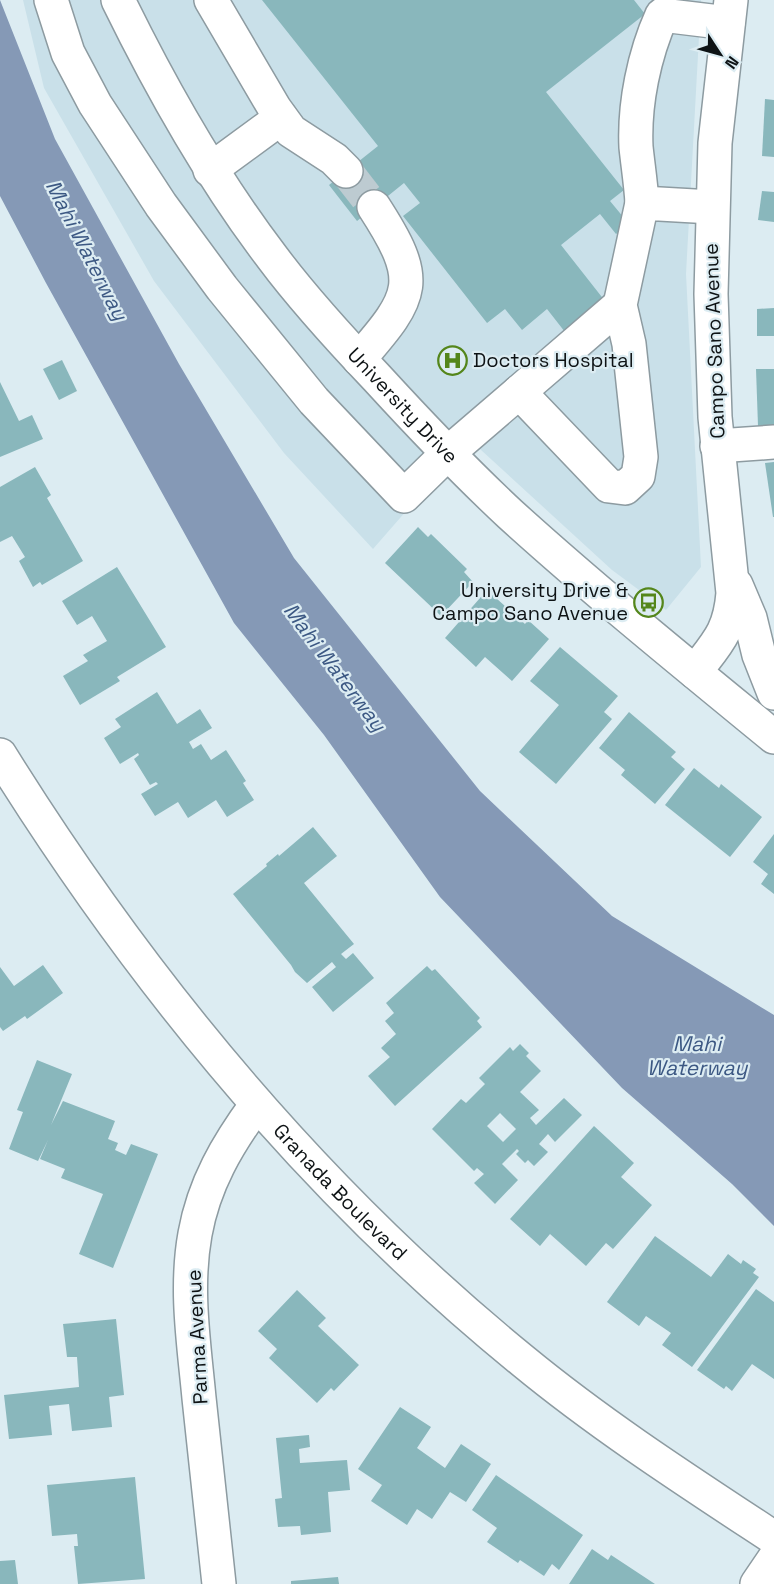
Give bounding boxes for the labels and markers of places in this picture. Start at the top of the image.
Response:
hospital icon: Doctors Hospital [436,344,468,376]
place label: Doctors Hospital [473,347,634,373]
place label: University Drive & Campo Sano Avenue [432,577,628,626]
bus stop icon: University Drive & Campo Sano Avenue [633,586,665,618]

